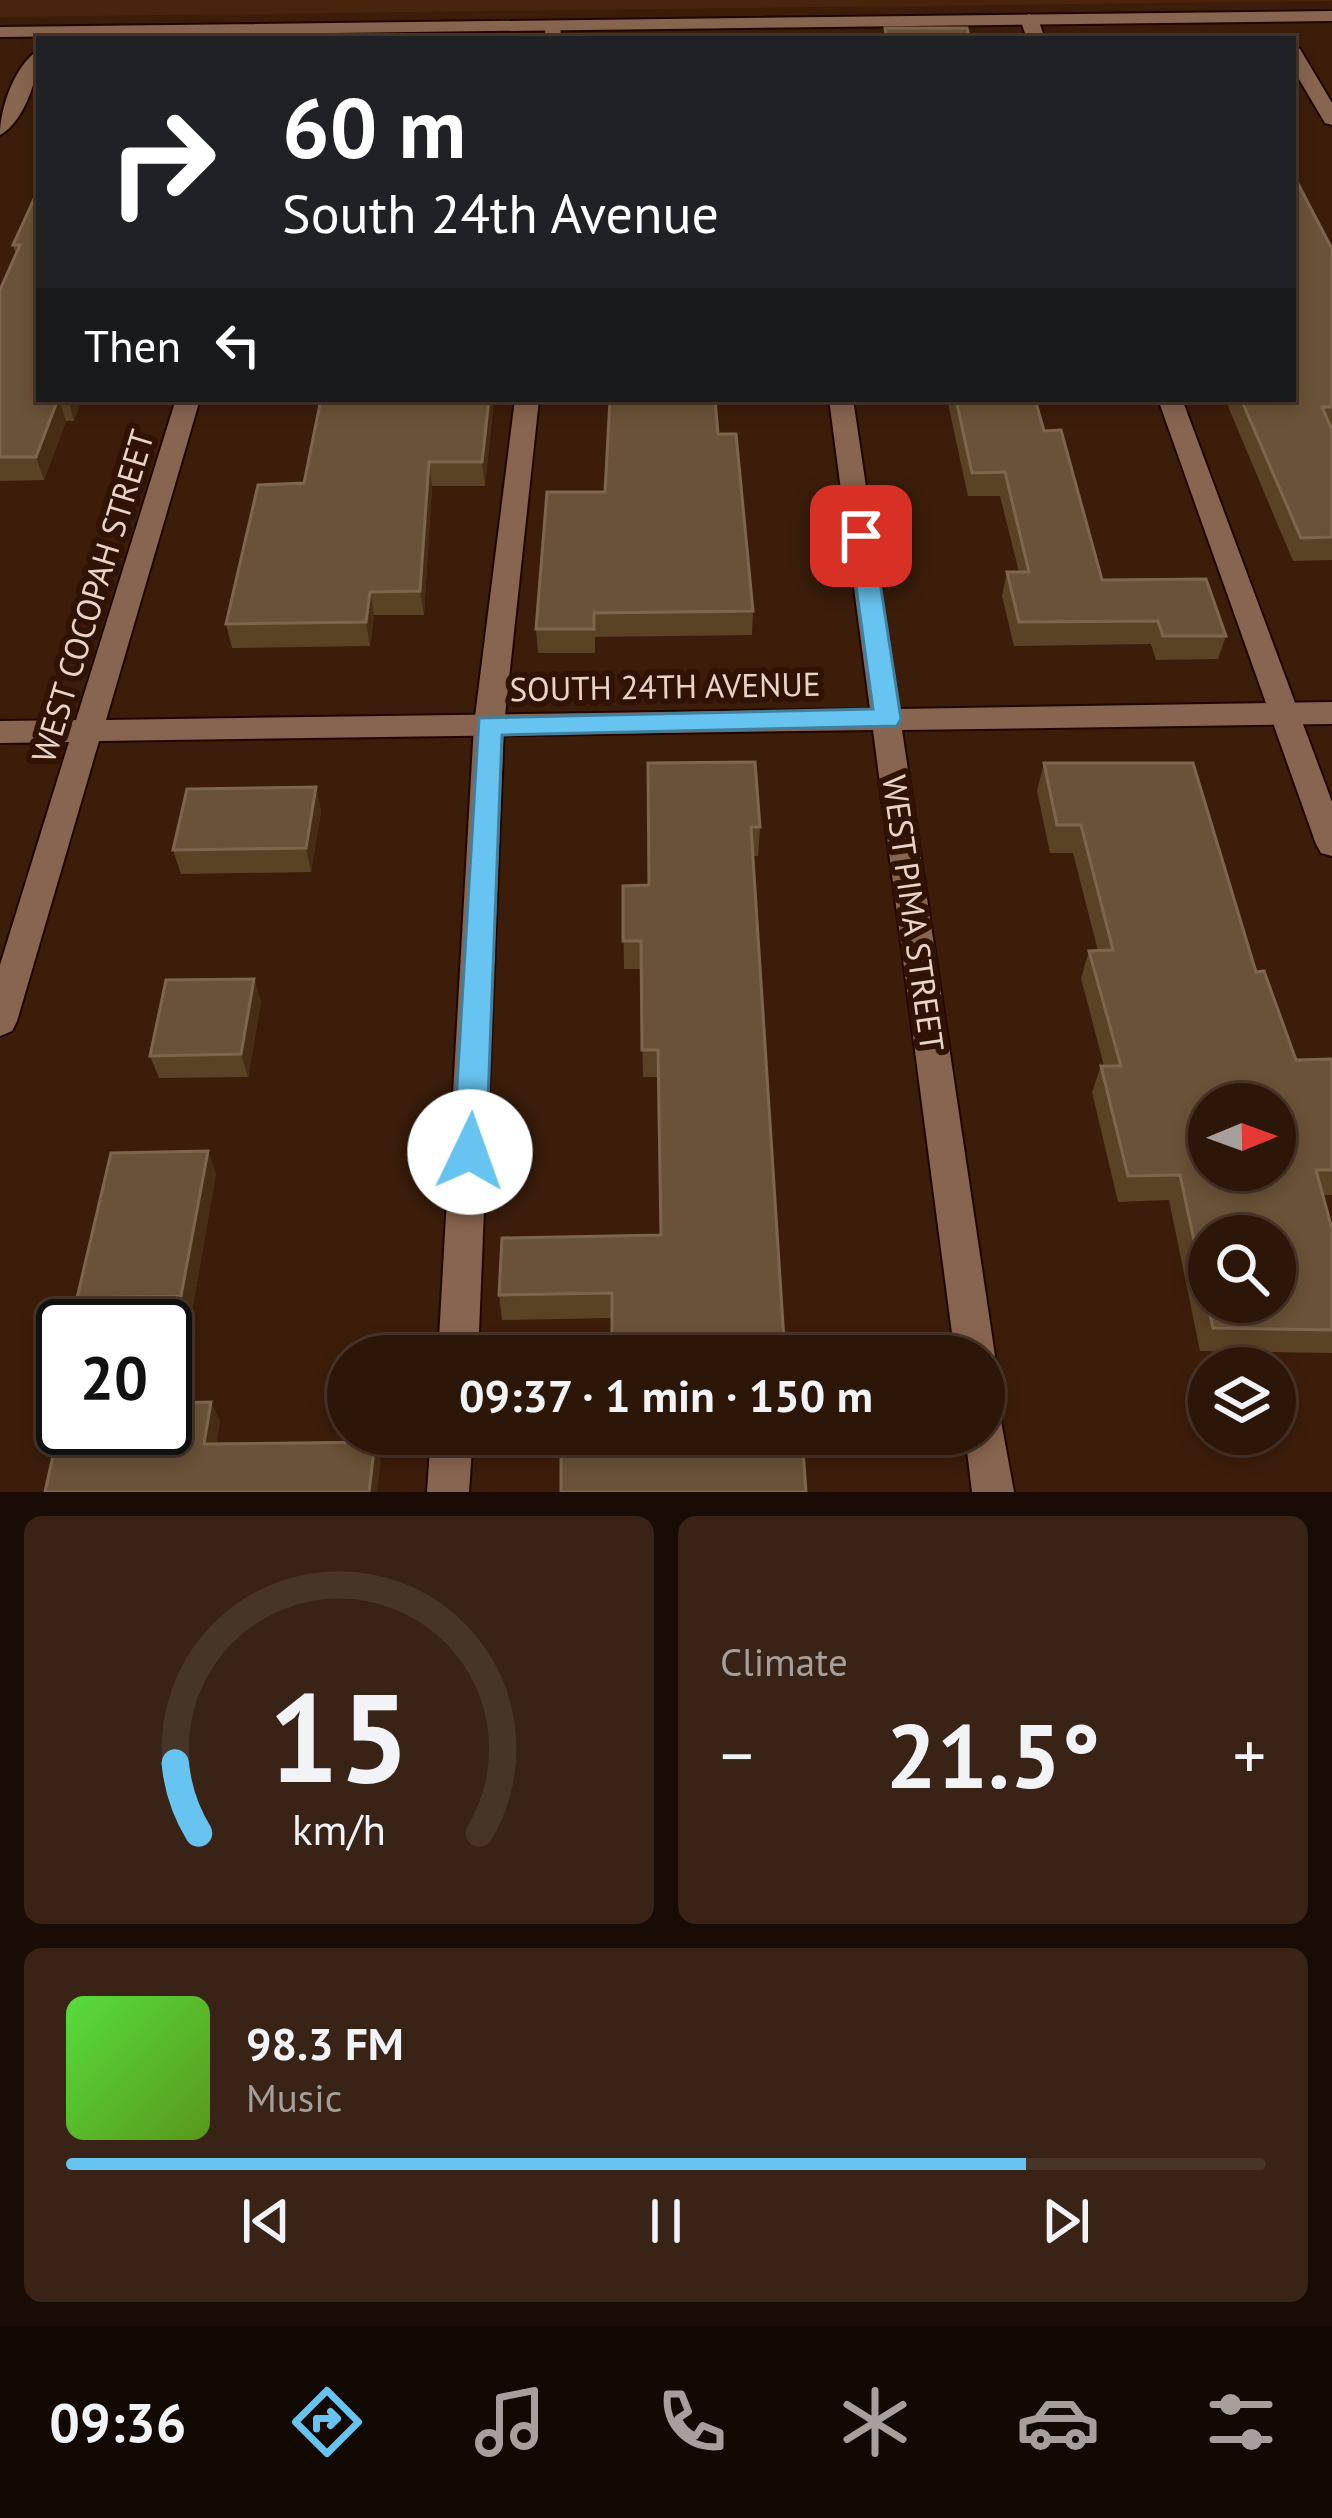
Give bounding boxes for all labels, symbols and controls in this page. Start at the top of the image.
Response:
text: 60 m [282,72,466,181]
icon: right [84,84,240,240]
text: South 24th Avenue [282,178,719,248]
icon: left [205,312,271,378]
text: Then [84,316,181,374]
street label: WEST COCOPAH STREET [21,425,163,767]
pin [810,485,912,587]
icon: arrive [828,503,894,569]
street label: SOUTH 24TH AVENUE [509,662,821,710]
street label: WEST PIMA STREET [873,772,955,1054]
north arrow [1188,1083,1296,1191]
map controls [1188,1083,1296,1455]
position arrow [407,1089,533,1215]
button: search [1188,1215,1296,1323]
speed limit sign: 20 [36,1299,192,1455]
button: layers [1188,1347,1296,1455]
text: 09:37 · 1 min · 150 m [459,1366,873,1424]
text: Climate [720,1636,848,1687]
text: 15 [268,1655,410,1816]
text: 21.5° [886,1696,1100,1813]
text: − [720,1712,753,1797]
text: + [1233,1712,1266,1797]
text: km/h [292,1801,386,1857]
text: 98.3 FM [246,2014,404,2072]
text: Music [246,2072,342,2123]
icon: previous [233,2188,299,2254]
icon: pause [633,2188,699,2254]
icon: next [1033,2188,1099,2254]
icon: directions [285,2380,369,2464]
icon: music [468,2380,552,2464]
icon: phone [650,2380,734,2464]
icon: climate [833,2380,917,2464]
icon: car [1016,2380,1100,2464]
icon: filters [1199,2380,1283,2464]
text: 09:36 [49,2387,186,2457]

